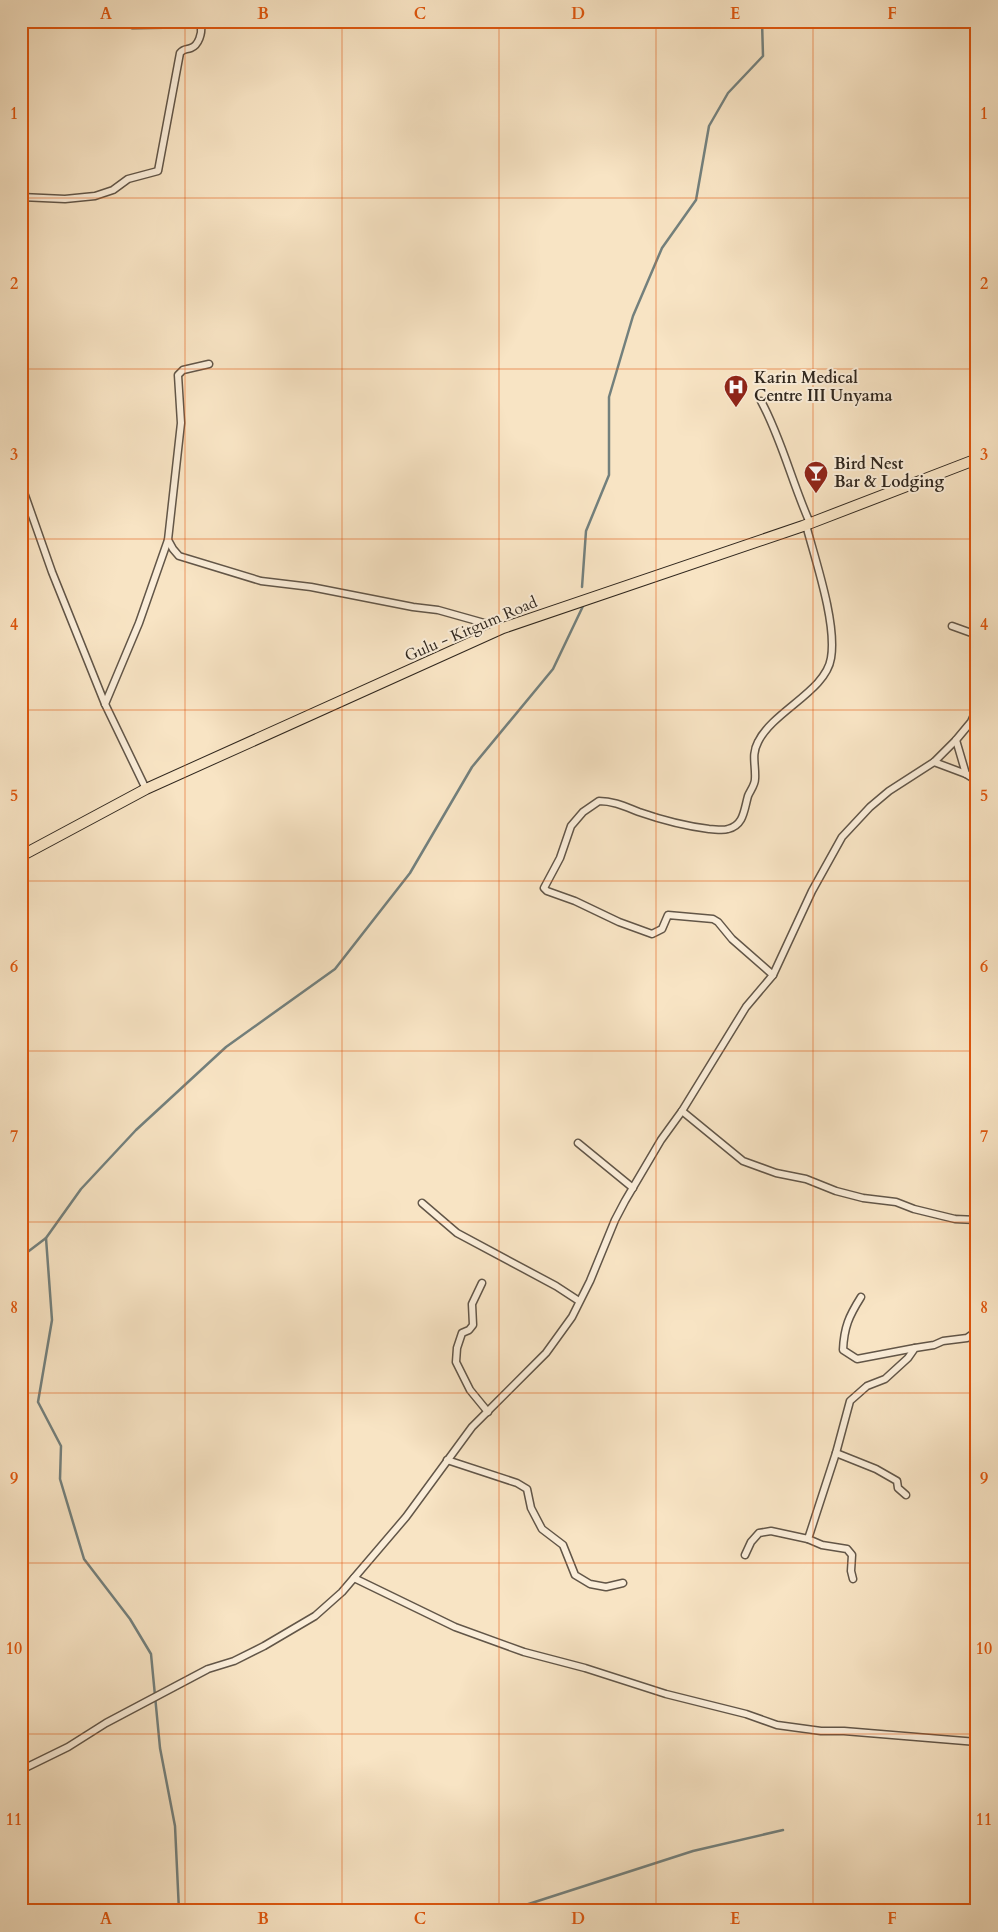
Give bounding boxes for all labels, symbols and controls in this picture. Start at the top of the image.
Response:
text: A [100,3,112,25]
text: B [257,3,269,25]
text: C [414,3,426,25]
text: D [571,3,585,25]
text: E [730,3,740,25]
text: F [887,3,897,25]
text: 1 [10,103,18,125]
text: 1 [980,103,988,125]
text: 2 [10,273,18,295]
text: 2 [980,273,988,295]
place label: Karin Medical Centre III Unyama [754,367,893,407]
hospital icon: Karin Medical Centre III Unyama [723,374,749,408]
text: 3 [10,444,18,466]
text: 3 [980,444,988,466]
place label: Bird Nest Bar & Lodging [834,453,945,493]
bar icon: Bird Nest Bar & Lodging [803,460,829,494]
street label: Gulu - Kitgum Road [401,591,541,667]
text: 4 [10,614,18,636]
text: 4 [980,614,988,636]
text: 5 [10,785,18,807]
text: 5 [980,785,988,807]
text: 6 [10,956,18,978]
text: 6 [980,956,988,978]
text: 7 [10,1126,18,1148]
text: 7 [980,1126,988,1148]
text: 8 [10,1297,18,1319]
text: 8 [980,1297,988,1319]
text: 9 [10,1468,18,1490]
text: 9 [980,1468,988,1490]
text: 10 [6,1638,22,1660]
text: 10 [976,1638,992,1660]
text: 11 [6,1809,22,1831]
text: 11 [976,1809,992,1831]
text: A [100,1908,112,1930]
text: B [257,1908,269,1930]
text: C [414,1908,426,1930]
text: D [571,1908,585,1930]
text: E [730,1908,740,1930]
text: F [887,1908,897,1930]

